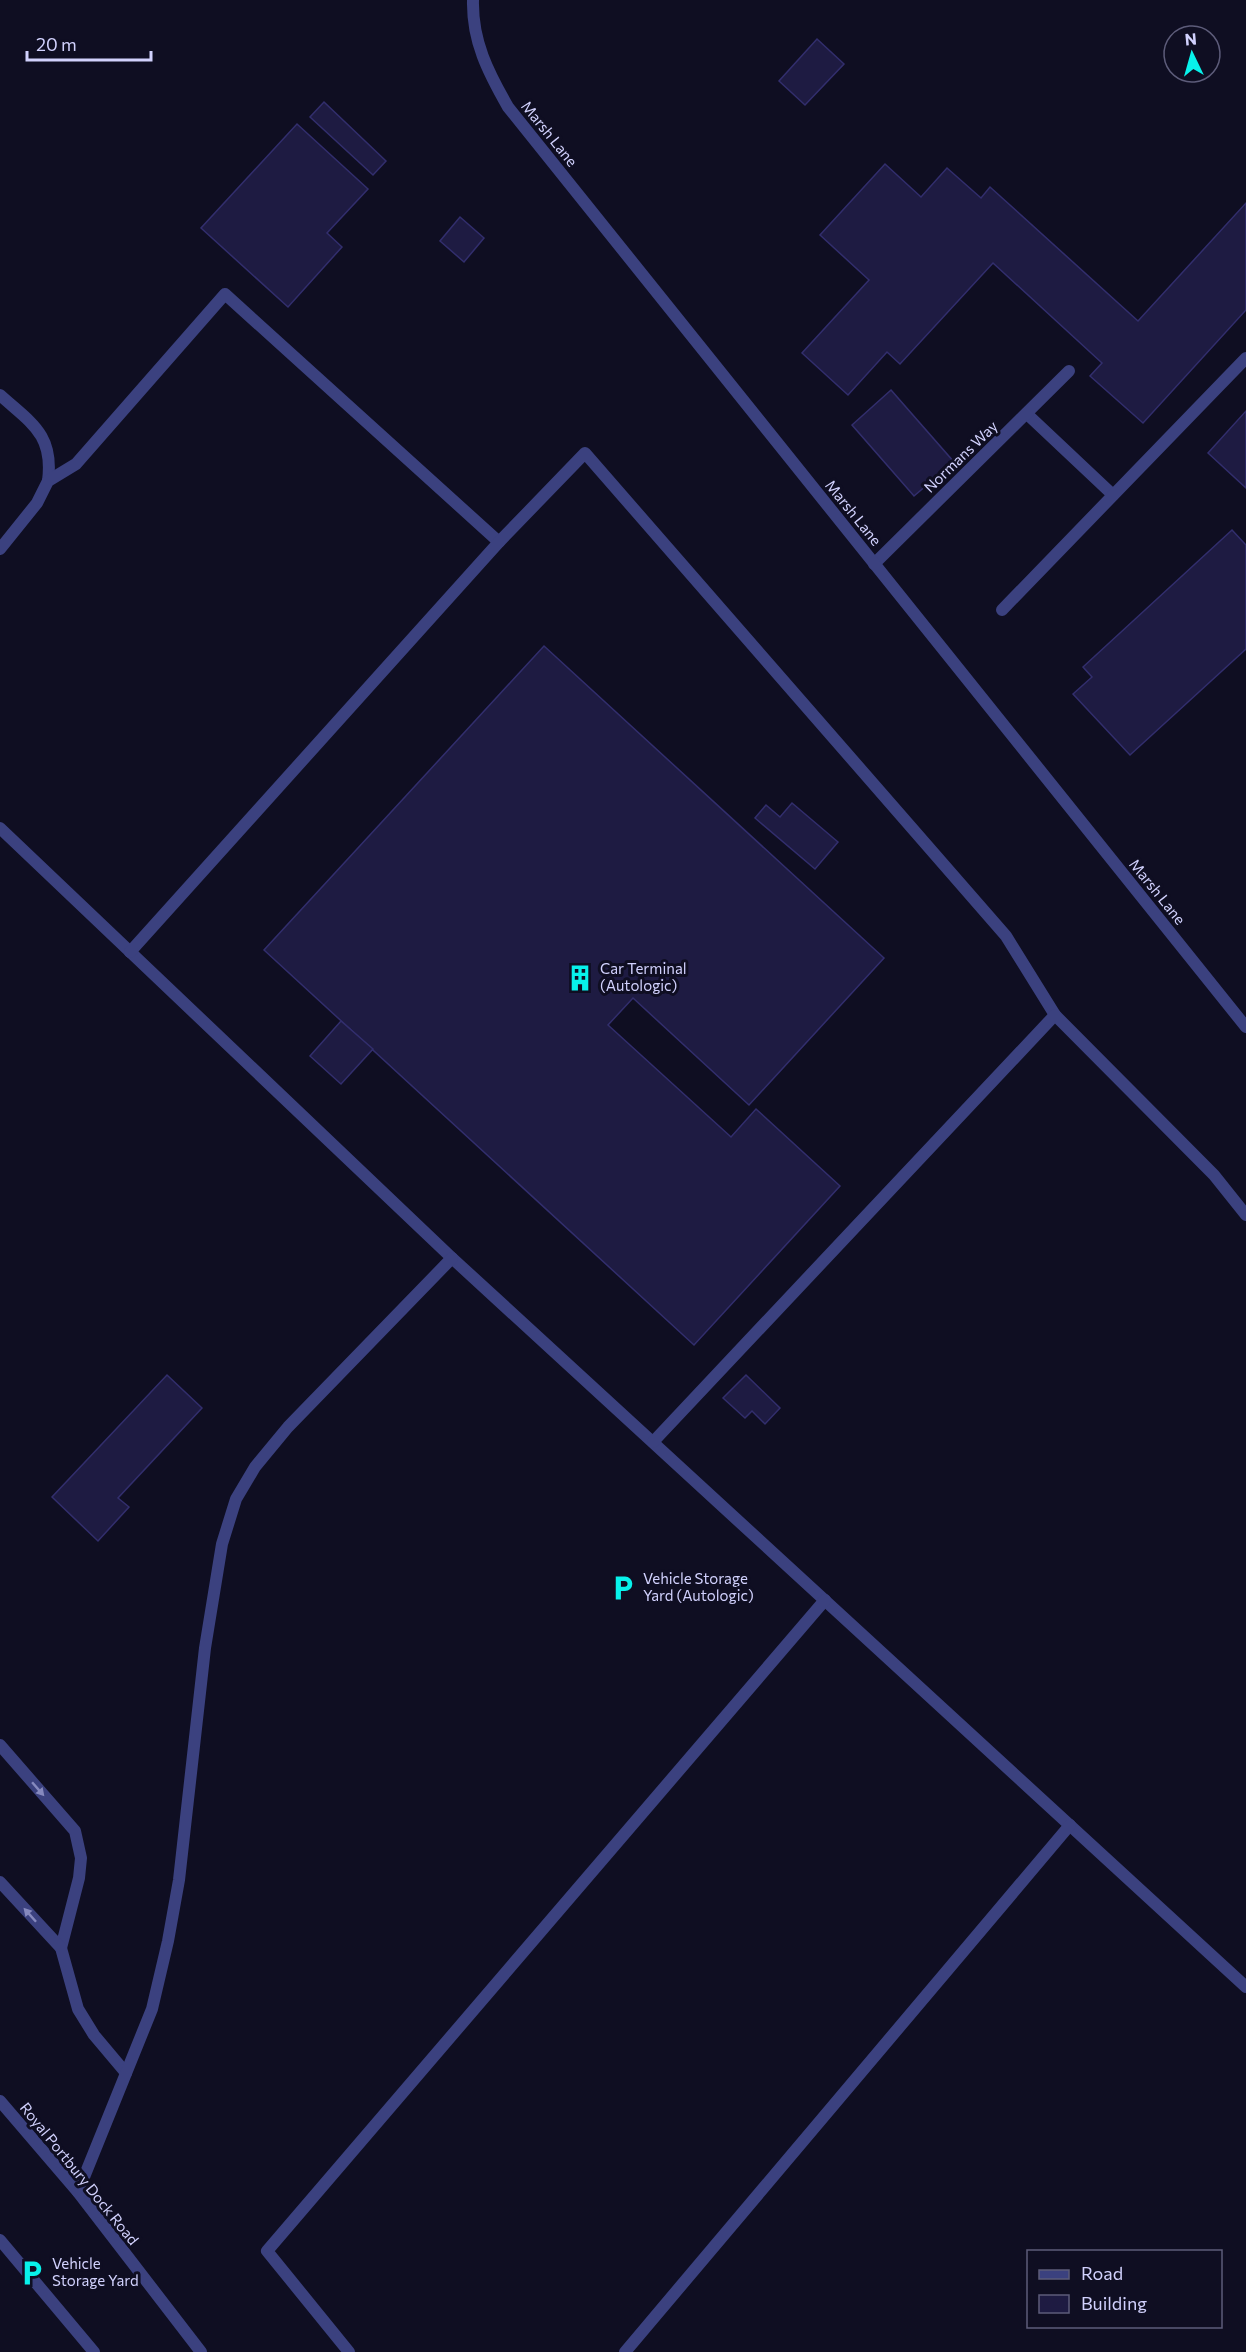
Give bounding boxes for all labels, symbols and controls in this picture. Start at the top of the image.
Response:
scale bar [27,24,152,62]
north arrow [1162,24,1222,84]
text: N [1184,29,1197,49]
text: 20 m [36,33,77,55]
street label: Marsh Lane [518,97,582,170]
street label: Normans Way [920,416,1001,496]
street label: Marsh Lane [822,476,886,549]
street label: Marsh Lane [1126,855,1190,928]
place label: Car Terminal (Autologic) [600,959,687,994]
building icon: Car Terminal (Autologic) [565,963,595,993]
place label: Vehicle Storage Yard (Autologic) [643,1569,754,1604]
parking icon: Vehicle Storage Yard (Autologic) [608,1573,638,1603]
one-way arrow [31,1781,44,1796]
one-way arrow [24,1908,37,1923]
street label: Royal Portbury Dock Road [17,2099,143,2248]
legend [1027,2250,1222,2328]
place label: Vehicle Storage Yard [52,2254,139,2289]
parking icon: Vehicle Storage Yard [17,2258,47,2288]
text: Road [1081,2262,1123,2284]
text: Building [1081,2292,1147,2314]

